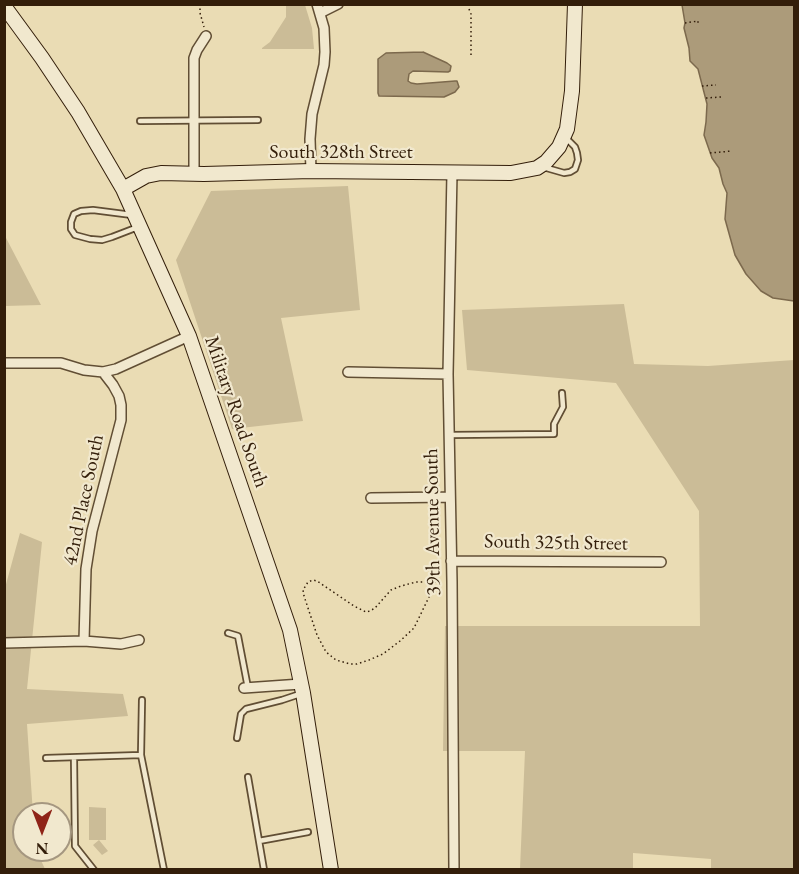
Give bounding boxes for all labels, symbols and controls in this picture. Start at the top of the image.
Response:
street label: South 328th Street [269,141,413,165]
street label: Military Road South [199,333,273,491]
street label: 42nd Place South [58,432,110,568]
street label: 39th Avenue South [420,448,446,596]
street label: South 325th Street [484,530,628,556]
north arrow [12,802,72,862]
text: N [36,838,48,859]

